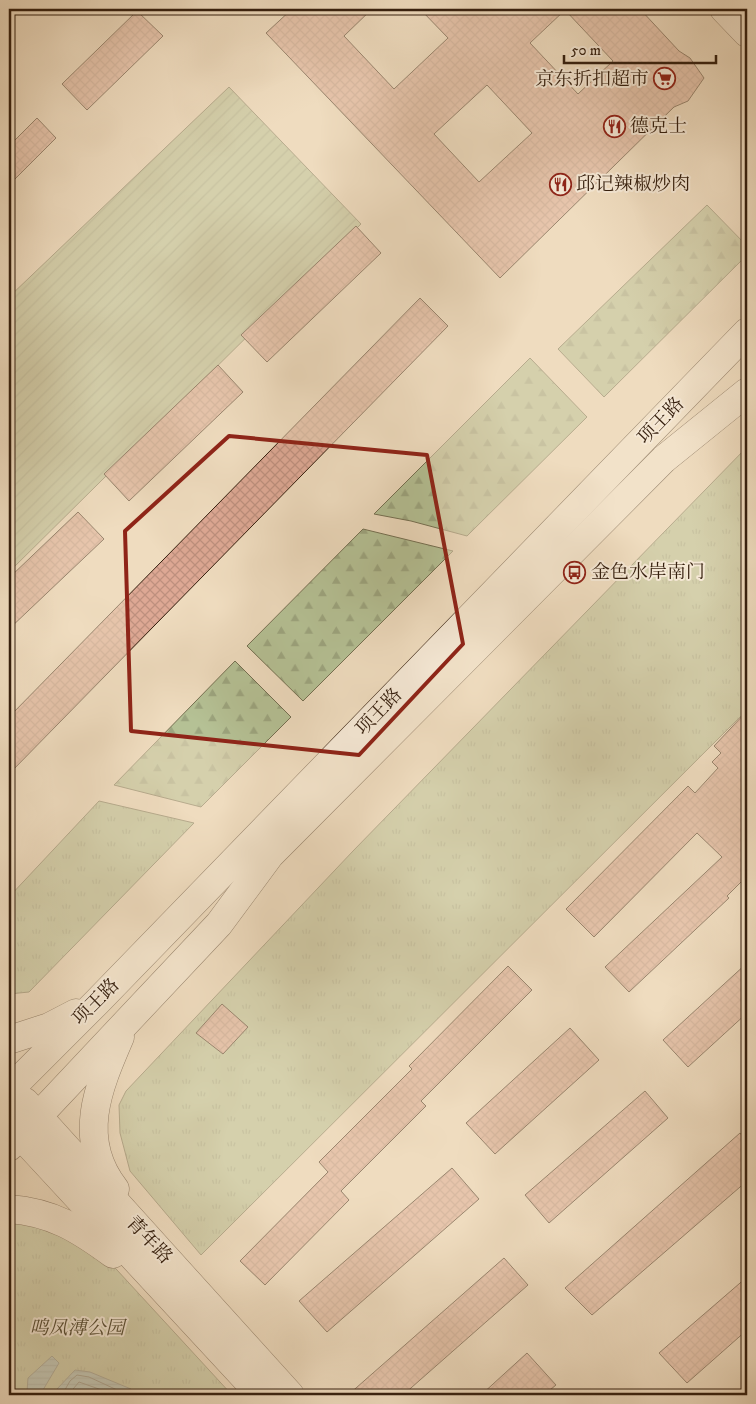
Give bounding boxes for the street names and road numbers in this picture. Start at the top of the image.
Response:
street label: 项王路 [633,393,689,449]
street label: 项王路 [351,684,407,740]
street label: 项王路 [68,974,124,1030]
street label: 青年路 [121,1211,177,1269]

